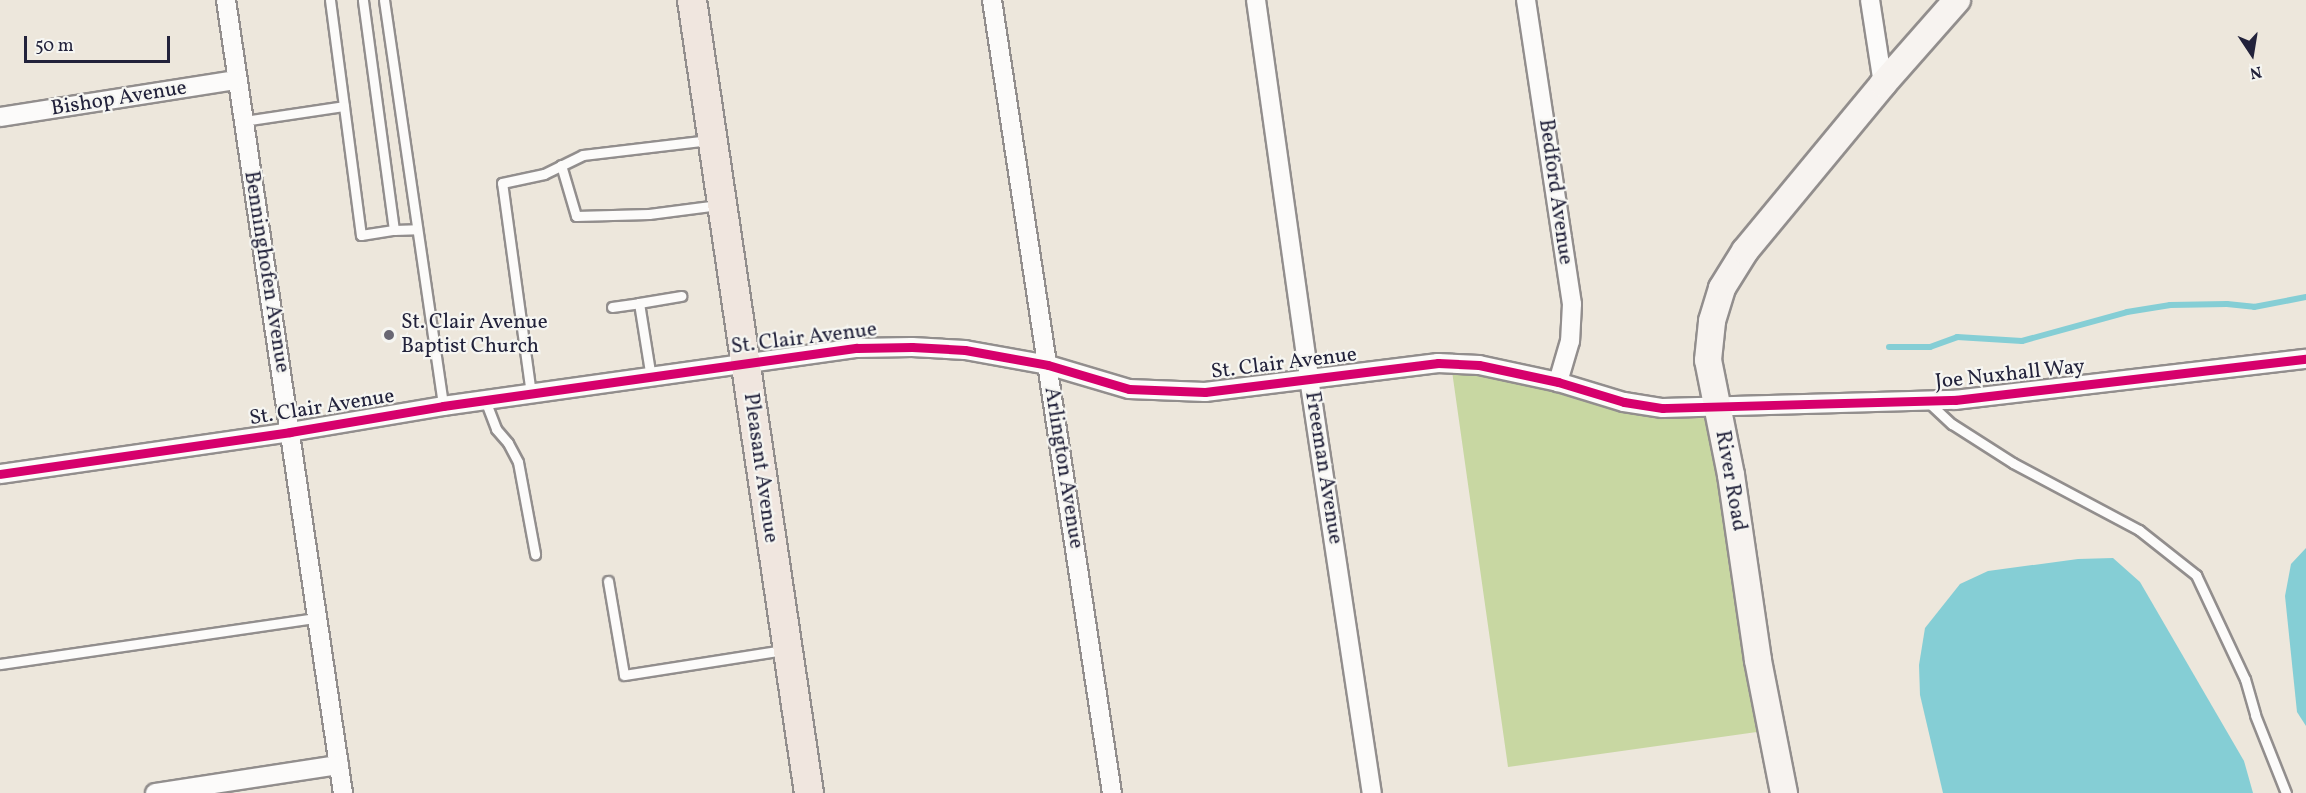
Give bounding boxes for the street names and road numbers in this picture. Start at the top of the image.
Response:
street label: Bishop Avenue [49,76,189,122]
street label: Bedford Avenue [1532,118,1578,266]
street label: Benninghofen Avenue [238,169,294,375]
street label: St. Clair Avenue [730,318,878,360]
street label: St. Clair Avenue [1210,343,1358,385]
street label: Joe Nuxhall Way [1934,355,2086,395]
street label: St. Clair Avenue [248,384,396,432]
street label: Arlington Avenue [1038,385,1088,551]
street label: Freeman Avenue [1298,390,1348,546]
street label: Pleasant Avenue [737,391,783,545]
street label: River Road [1709,429,1751,533]

